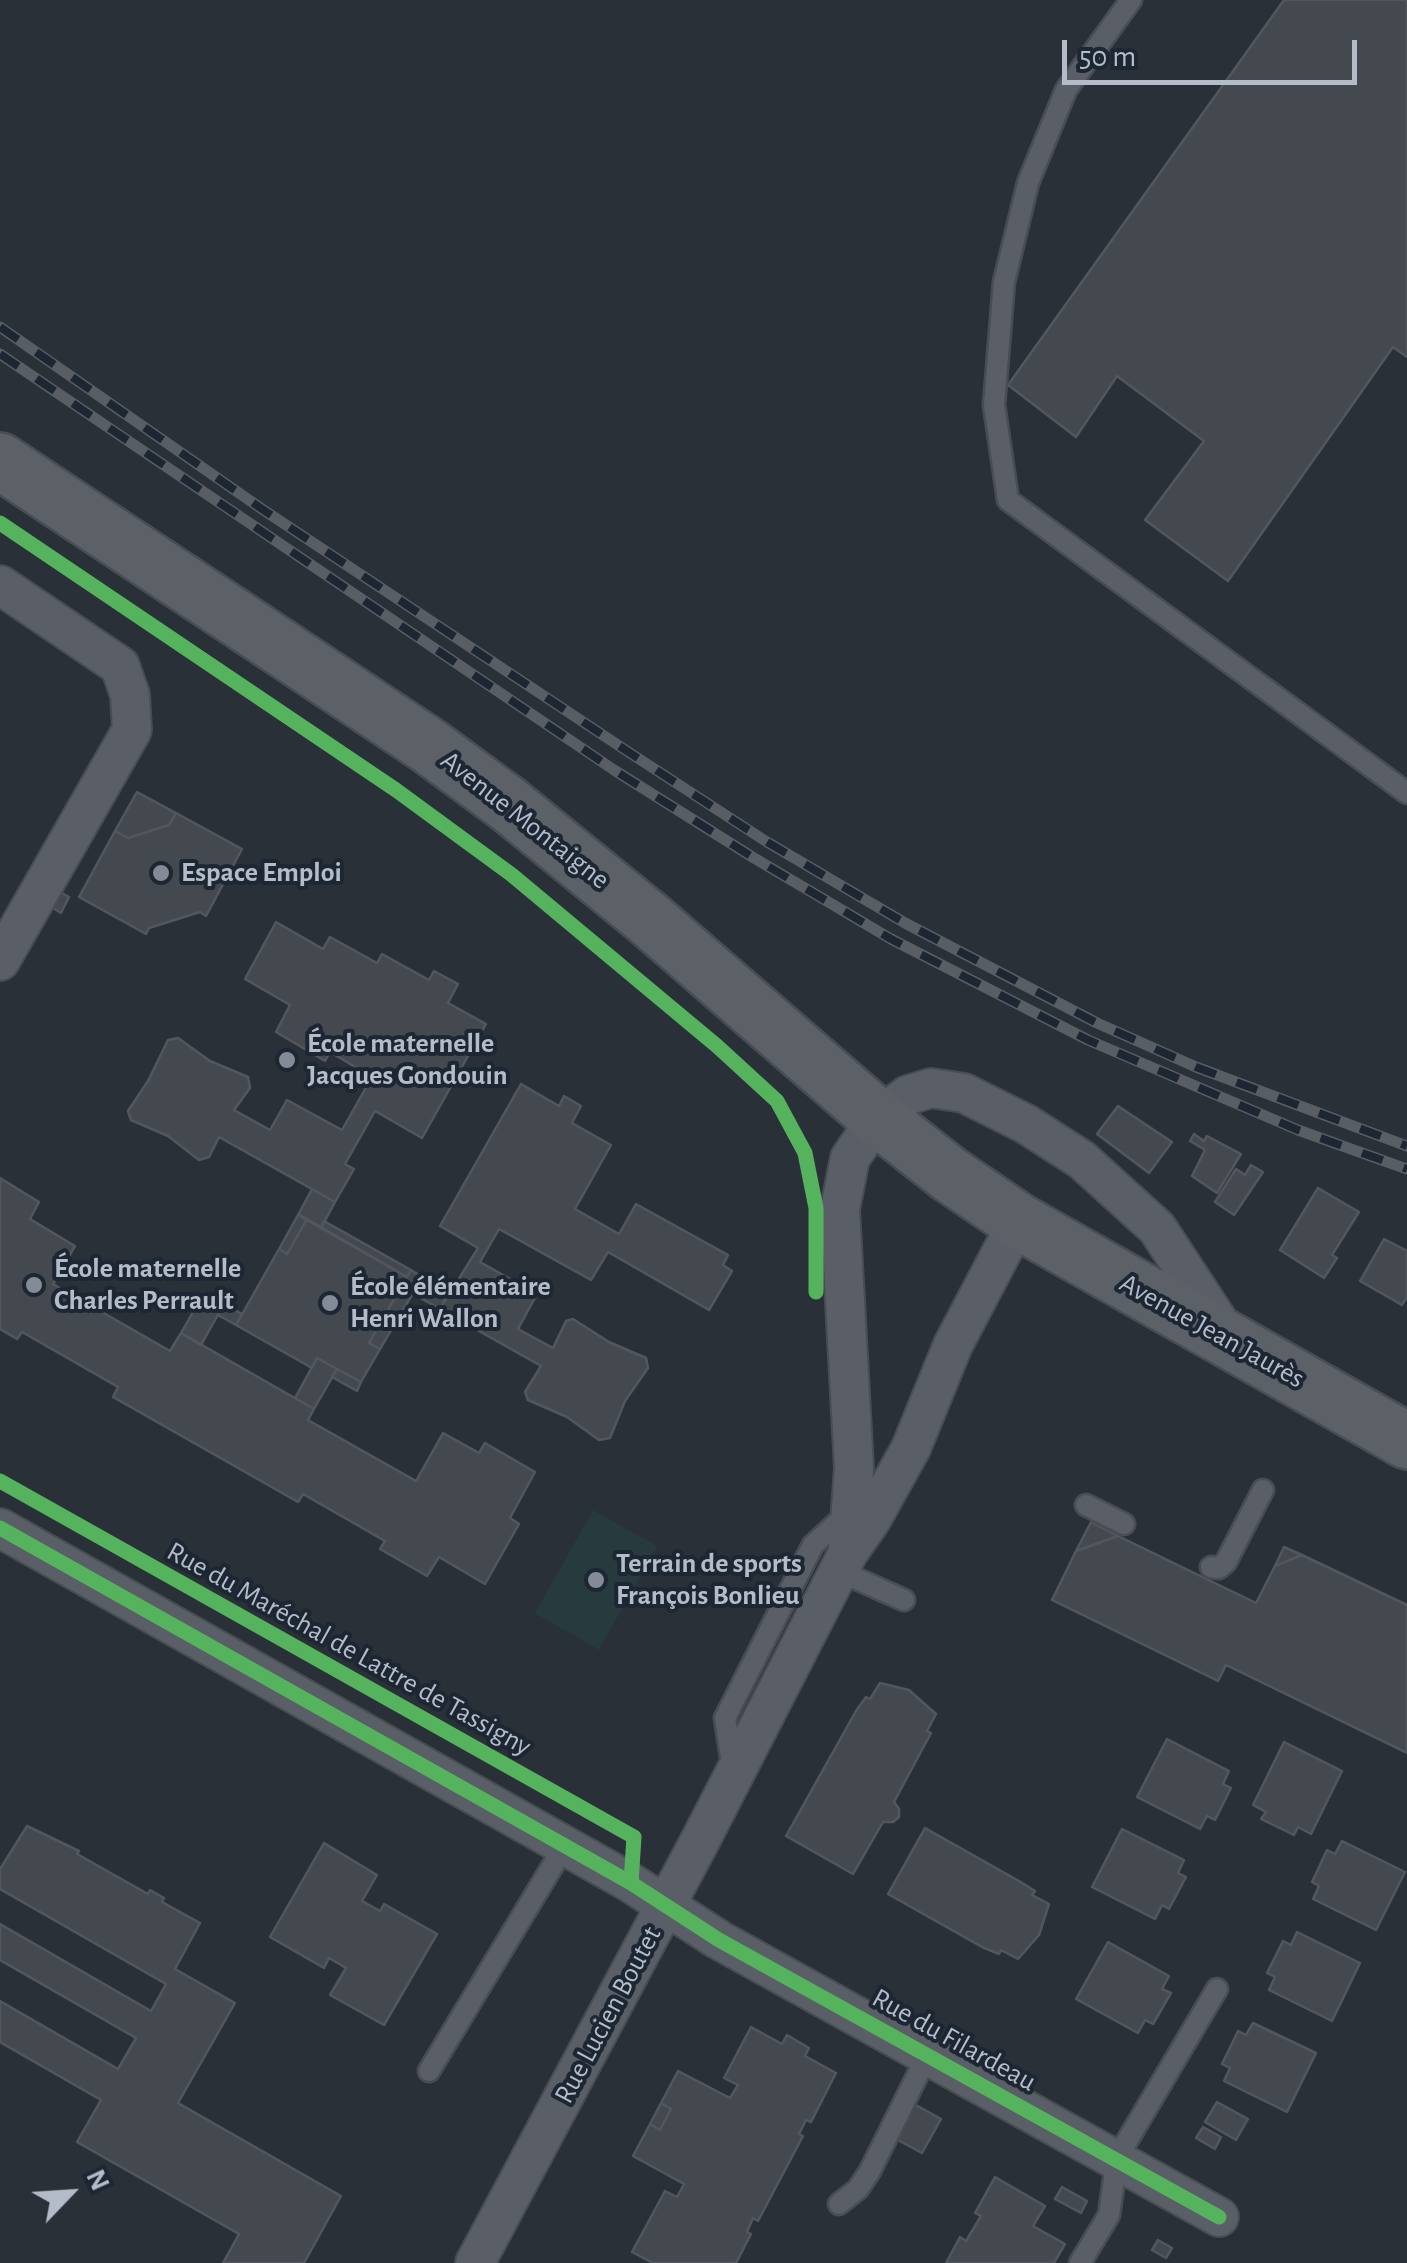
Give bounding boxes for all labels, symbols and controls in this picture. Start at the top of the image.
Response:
scale bar [1067,20,1362,82]
text: 50 m [1079,42,1136,72]
street label: Avenue Montaigne [434,744,616,896]
place label: Espace Emploi [181,856,342,890]
marker: Espace Emploi [150,862,172,884]
place label: École maternelle Jacques Gondouin [307,1027,508,1093]
marker: École maternelle Jacques Gondouin [276,1049,298,1071]
place label: École maternelle Charles Perrault [54,1252,241,1318]
street label: Avenue Jean Jaurès [1114,1266,1310,1396]
place label: École élémentaire Henri Wallon [350,1270,551,1336]
marker: École maternelle Charles Perrault [23,1274,45,1296]
marker: École élémentaire Henri Wallon [319,1292,341,1314]
street label: Rue du Maréchal de Lattre de Tassigny [161,1535,537,1763]
place label: Terrain de sports François Bonlieu [616,1547,802,1613]
marker: Terrain de sports François Bonlieu [585,1569,607,1591]
street label: Rue Lucien Boutet [547,1921,669,2109]
street label: Rue du Filardeau [866,1981,1042,2099]
north arrow [20,2143,120,2243]
text: N [80,2166,114,2195]

